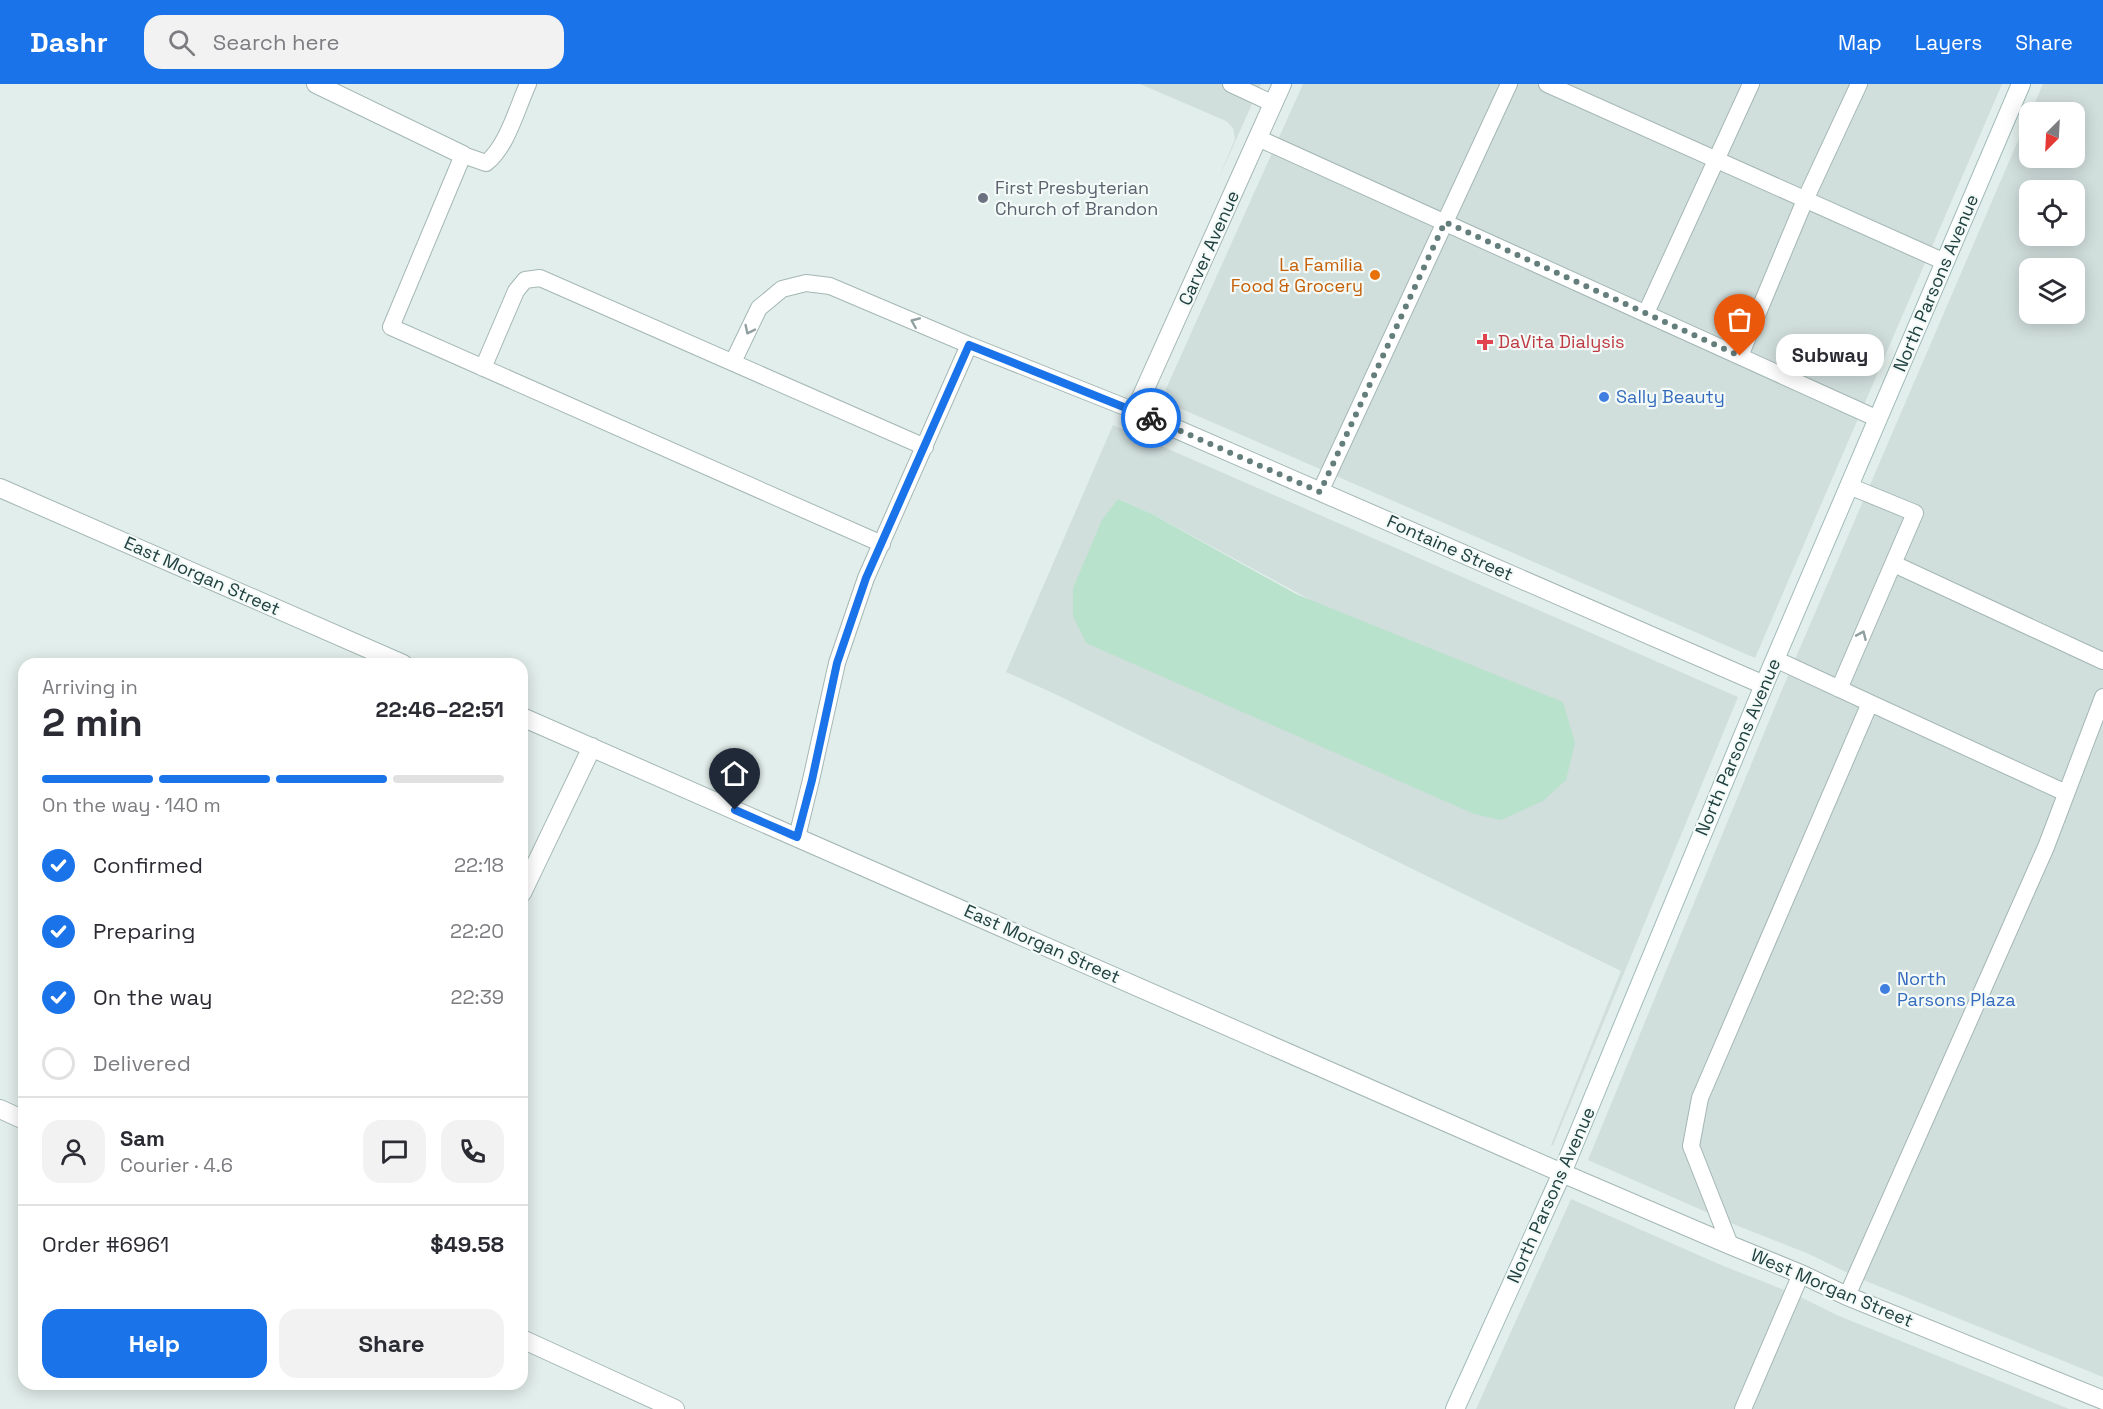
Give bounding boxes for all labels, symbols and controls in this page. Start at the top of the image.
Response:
search box [144,15,564,69]
text: Dashr [30,24,108,60]
icon: search [165,26,198,59]
text: Search here [213,28,340,56]
text: Map [1838,29,1882,56]
text: Layers [1915,29,1982,56]
text: Share [2015,29,2073,56]
north arrow [2019,102,2085,168]
map controls [2019,102,2085,324]
place label: First Presbyterian Church of Brandon [995,176,1158,220]
button: locate [2019,180,2085,246]
street label: Carver Avenue [1173,187,1244,309]
marker: First Presbyterian Church of Brandon [976,191,990,205]
street label: North Parsons Avenue [1888,191,1983,375]
place label: La Familia Food & Grocery [1231,253,1363,297]
button: layers [2019,258,2085,324]
marker: La Familia Food & Grocery [1368,268,1382,282]
pin [1714,294,1765,356]
icon: bag [1723,303,1756,336]
one-way arrow [910,317,921,329]
one-way arrow [744,323,756,334]
place label: DaVita Dialysis [1498,330,1625,353]
marker: DaVita Dialysis [1476,333,1494,351]
callout: Subway [1776,335,1884,377]
text: Subway [1792,342,1868,368]
place label: Sally Beauty [1616,385,1725,408]
courier [1121,388,1181,448]
marker: Sally Beauty [1597,390,1611,404]
icon: bike [1135,402,1168,435]
street label: Fontaine Street [1383,509,1517,586]
street label: East Morgan Street [121,531,284,620]
one-way arrow [1855,630,1867,641]
street label: North Parsons Avenue [1690,655,1785,839]
text: Arriving in [42,674,138,700]
text: 22:46–22:51 [375,695,504,723]
text: 2 min [42,698,143,747]
pin [709,748,760,810]
icon: home [718,757,751,790]
text: On the way · 140 m [42,792,221,818]
icon: check [42,849,75,882]
text: Confirmed [93,851,203,879]
text: 22:18 [454,852,504,878]
street label: East Morgan Street [961,899,1124,988]
icon: check [42,915,75,948]
text: Preparing [93,917,195,945]
text: 22:20 [450,918,504,944]
place label: North Parsons Plaza [1897,967,2016,1011]
icon: check [42,981,75,1014]
marker: North Parsons Plaza [1878,982,1892,996]
text: On the way [93,983,212,1011]
text: 22:39 [451,984,504,1010]
text: Delivered [93,1049,191,1077]
street label: North Parsons Avenue [1501,1103,1600,1286]
button: person [42,1120,105,1183]
button: chat [363,1120,426,1183]
button: phone [441,1120,504,1183]
text: Sam [120,1124,165,1152]
text: Courier · 4.6 [120,1152,233,1178]
text: Order #6961 [42,1230,169,1258]
text: $49.58 [430,1230,504,1258]
street label: West Morgan Street [1748,1243,1917,1332]
button: Help [42,1309,267,1378]
button: Share [279,1309,504,1378]

